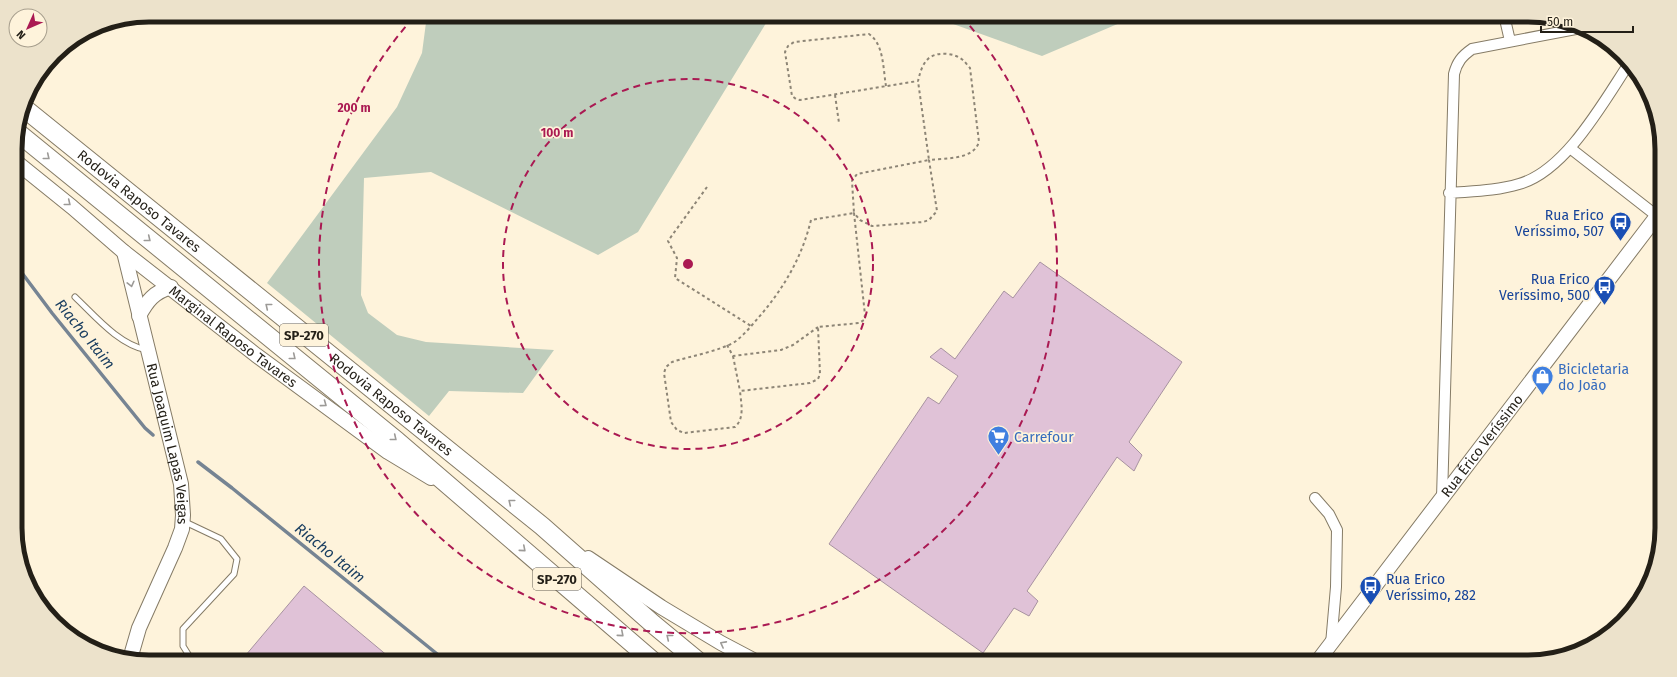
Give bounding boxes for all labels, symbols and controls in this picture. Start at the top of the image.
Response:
north arrow [8,8,48,48]
scale bar [1541,8,1633,34]
text: 50 m [1547,15,1573,29]
text: N [14,28,28,42]
text: 200 m [337,101,371,115]
text: 100 m [541,126,573,140]
street label: Rodovia Raposo Tavares [74,146,205,256]
one-way arrow [43,152,50,159]
one-way arrow [63,198,70,205]
place label: Rua Erico Veríssimo, 507 [1515,207,1604,240]
bus stop icon: Rua Erico Veríssimo, 507 [1607,210,1633,243]
one-way arrow [144,235,151,242]
centre of rings [681,257,695,271]
place label: Rua Erico Veríssimo, 500 [1499,271,1590,304]
bus stop icon: Rua Erico Veríssimo, 500 [1592,274,1618,307]
one-way arrow [127,281,135,287]
street label: Marginal Raposo Tavares [166,282,301,391]
water label: Riacho Itaim [51,295,119,373]
one-way arrow [266,303,273,310]
road number: SP-270 [280,324,328,346]
street label: Rodovia Raposo Tavares [326,350,457,460]
one-way arrow [288,352,295,359]
street label: Rua Joaquim Lapas Veigas [143,361,192,525]
place label: Bicicletaria do João [1558,361,1629,394]
shop icon: Bicicletaria do João [1530,364,1556,397]
street label: Rua Érico Veríssimo [1437,391,1526,500]
one-way arrow [319,399,326,406]
supermarket icon: Carrefour [986,424,1012,457]
place label: Carrefour [1014,429,1074,446]
one-way arrow [389,434,396,441]
one-way arrow [509,499,516,506]
water label: Riacho Itaim [291,519,369,587]
one-way arrow [518,545,525,552]
road number: SP-270 [533,568,581,590]
place label: Rua Erico Veríssimo, 282 [1386,571,1476,604]
bus stop icon: Rua Erico Veríssimo, 282 [1357,574,1383,607]
one-way arrow [616,630,624,637]
one-way arrow [666,635,673,642]
one-way arrow [720,641,727,648]

